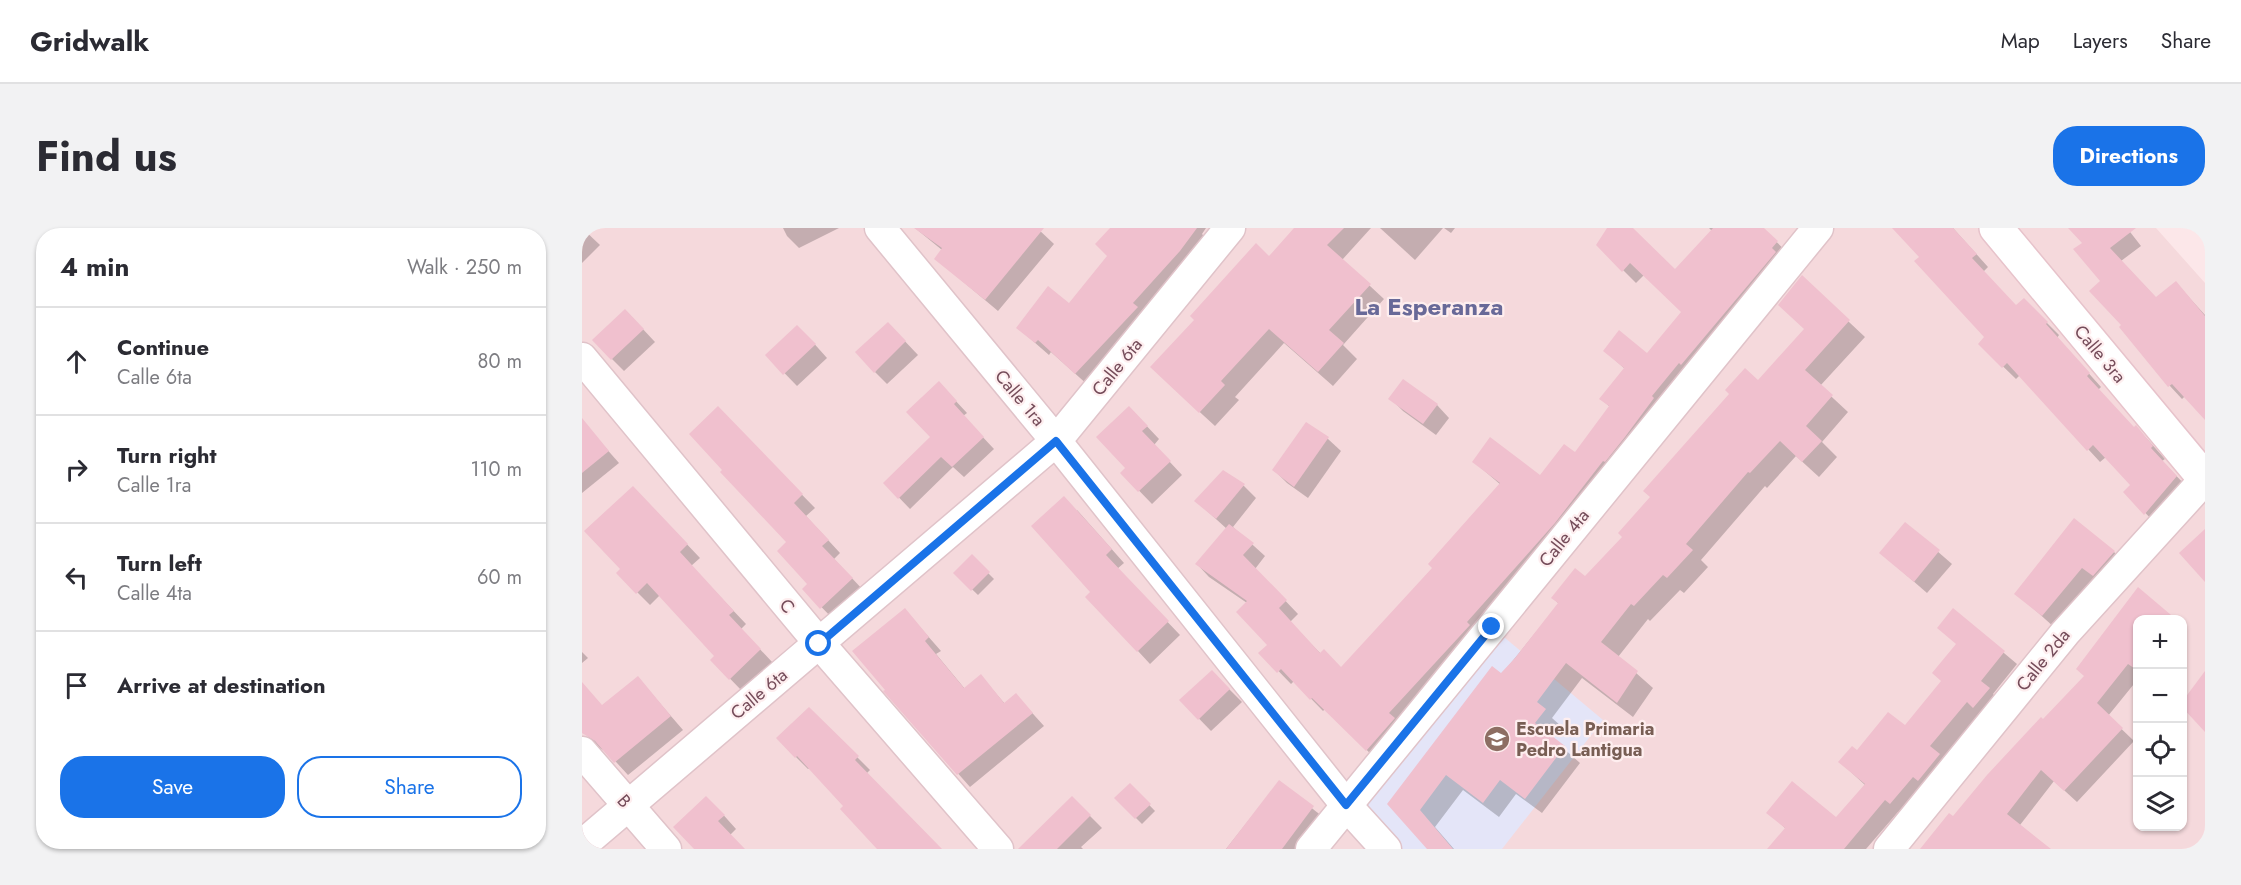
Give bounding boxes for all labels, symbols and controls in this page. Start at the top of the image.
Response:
text: Gridwalk [30,21,149,62]
text: Map [2001,26,2040,56]
text: Layers [2073,26,2128,56]
text: Share [2161,26,2211,56]
text: Find us [36,126,177,187]
button: Directions [2053,126,2205,186]
text: 4 min [60,248,129,286]
text: Walk · 250 m [407,253,522,282]
district label: La Esperanza [1355,289,1503,324]
street label: Calle 3ra [2068,319,2132,389]
text: Continue [117,331,209,363]
street label: Calle 6ta [1086,333,1148,401]
icon: ahead [60,345,93,378]
text: 80 m [477,347,522,376]
text: Calle 6ta [117,363,192,392]
street label: Calle 1ra [989,364,1051,432]
text: Turn right [117,439,217,471]
icon: right [60,453,93,486]
text: 110 m [470,455,522,484]
text: Calle 1ra [117,471,191,500]
street label: Calle 4ta [1533,504,1595,572]
text: Turn left [117,547,202,579]
icon: left [60,561,93,594]
text: 60 m [477,563,522,592]
text: Calle 4ta [117,579,192,608]
street label: C [773,593,801,619]
route end [1478,613,1504,639]
map controls [2133,615,2187,831]
button: + [2133,615,2187,669]
street label: Calle 2da [2010,623,2076,697]
route start [805,630,831,656]
street label: Calle 6ta [725,662,793,726]
icon: arrive [60,669,93,702]
text: Arrive at destination [117,669,326,701]
button: − [2133,669,2187,723]
place label: Escuela Primaria Pedro Lantigua [1516,716,1654,763]
button: locate [2133,723,2187,777]
school or university icon: Escuela Primaria Pedro Lantigua [1482,724,1512,754]
button: Save [60,756,285,818]
button: Share [297,756,522,818]
button: layers [2133,777,2187,831]
street label: B [611,789,637,813]

